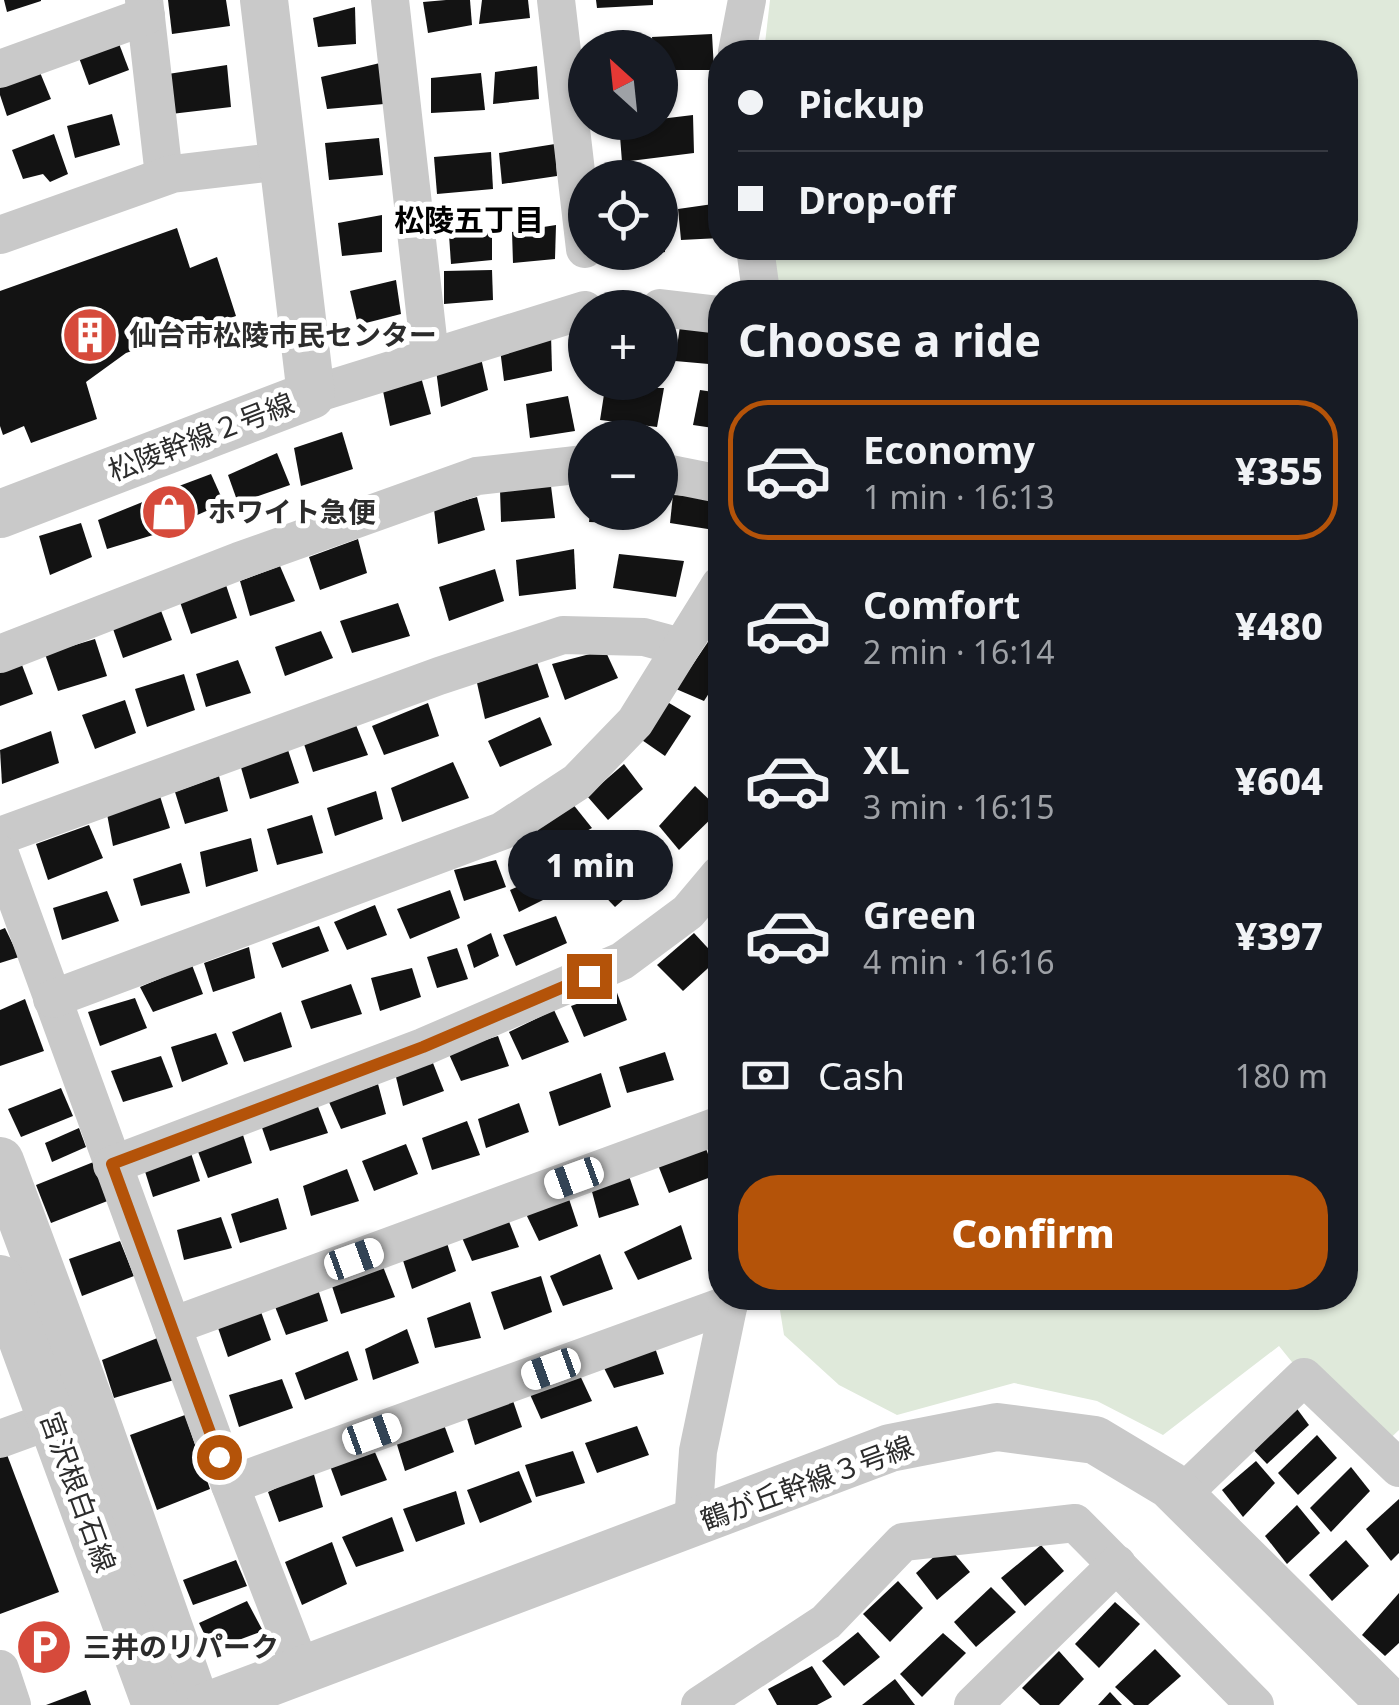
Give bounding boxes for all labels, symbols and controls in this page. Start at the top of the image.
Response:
north arrow [568,30,678,140]
map controls [568,30,678,530]
text: Pickup [798,77,925,129]
button: locate [568,160,678,270]
text: Drop-off [798,173,955,225]
district label: 松陵五丁目 [394,199,544,240]
button: + [568,290,678,400]
building icon: 仙台市松陵市民センター [60,305,120,365]
text: Choose a ride [738,309,1041,370]
place label: 仙台市松陵市民センター [129,315,437,353]
street label: 松陵幹線２号線 [102,383,299,489]
button: − [568,420,678,530]
text: Economy [863,423,1035,475]
icon: car [743,425,833,515]
text: ¥355 [1235,444,1323,496]
text: 1 min · 16:13 [863,475,1055,518]
shop icon: ホワイト急便 [139,482,199,542]
place label: ホワイト急便 [208,492,376,530]
text: Comfort [863,578,1020,630]
icon: car [743,580,833,670]
text: ¥480 [1235,599,1323,651]
text: 2 min · 16:14 [863,630,1055,673]
text: XL [863,733,910,785]
icon: car [743,735,833,825]
text: ¥604 [1235,754,1323,806]
text: 3 min · 16:15 [863,785,1055,828]
callout: 1 min [506,831,672,901]
text: 1 min [546,843,635,886]
text: Green [863,888,977,940]
icon: car [743,890,833,980]
text: ¥397 [1235,909,1323,961]
text: 4 min · 16:16 [863,940,1055,983]
route end [567,954,612,999]
icon: cash [738,1048,793,1103]
text: Cash [818,1049,905,1101]
text: 180 m [1235,1054,1328,1097]
car [541,1154,607,1202]
button: Confirm [738,1175,1328,1290]
car [321,1235,387,1283]
car [518,1345,584,1393]
street label: 宮沢根白石線 [32,1406,126,1577]
car [339,1410,405,1458]
street label: 鶴が丘幹線３号線 [695,1426,918,1538]
route start [197,1435,242,1480]
parking icon: 三井のリパーク [14,1617,74,1677]
place label: 三井のリパーク [83,1627,279,1665]

